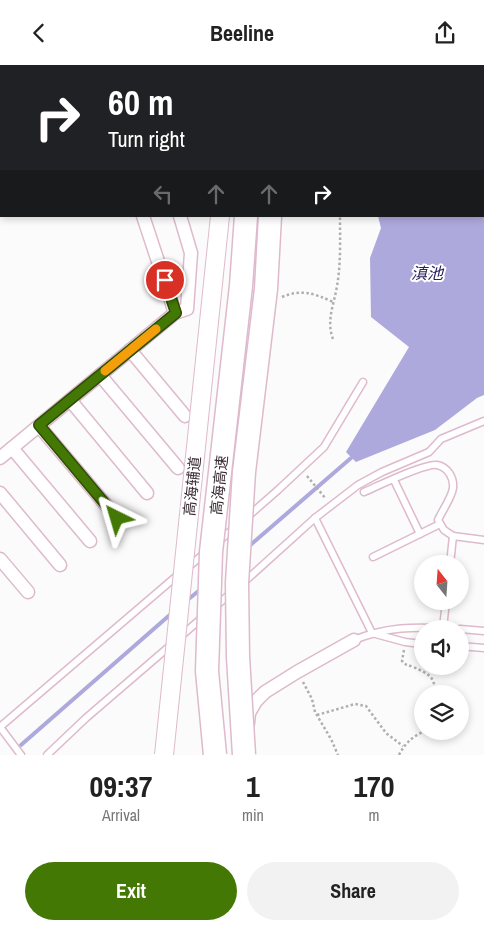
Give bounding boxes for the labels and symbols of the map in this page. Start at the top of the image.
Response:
pin [144,259,186,301]
water label: 滇池 [411,262,445,284]
street label: 高海高速 [205,454,233,516]
street label: 高海辅道 [178,455,206,517]
position arrow [90,491,142,543]
north arrow [414,555,469,610]

